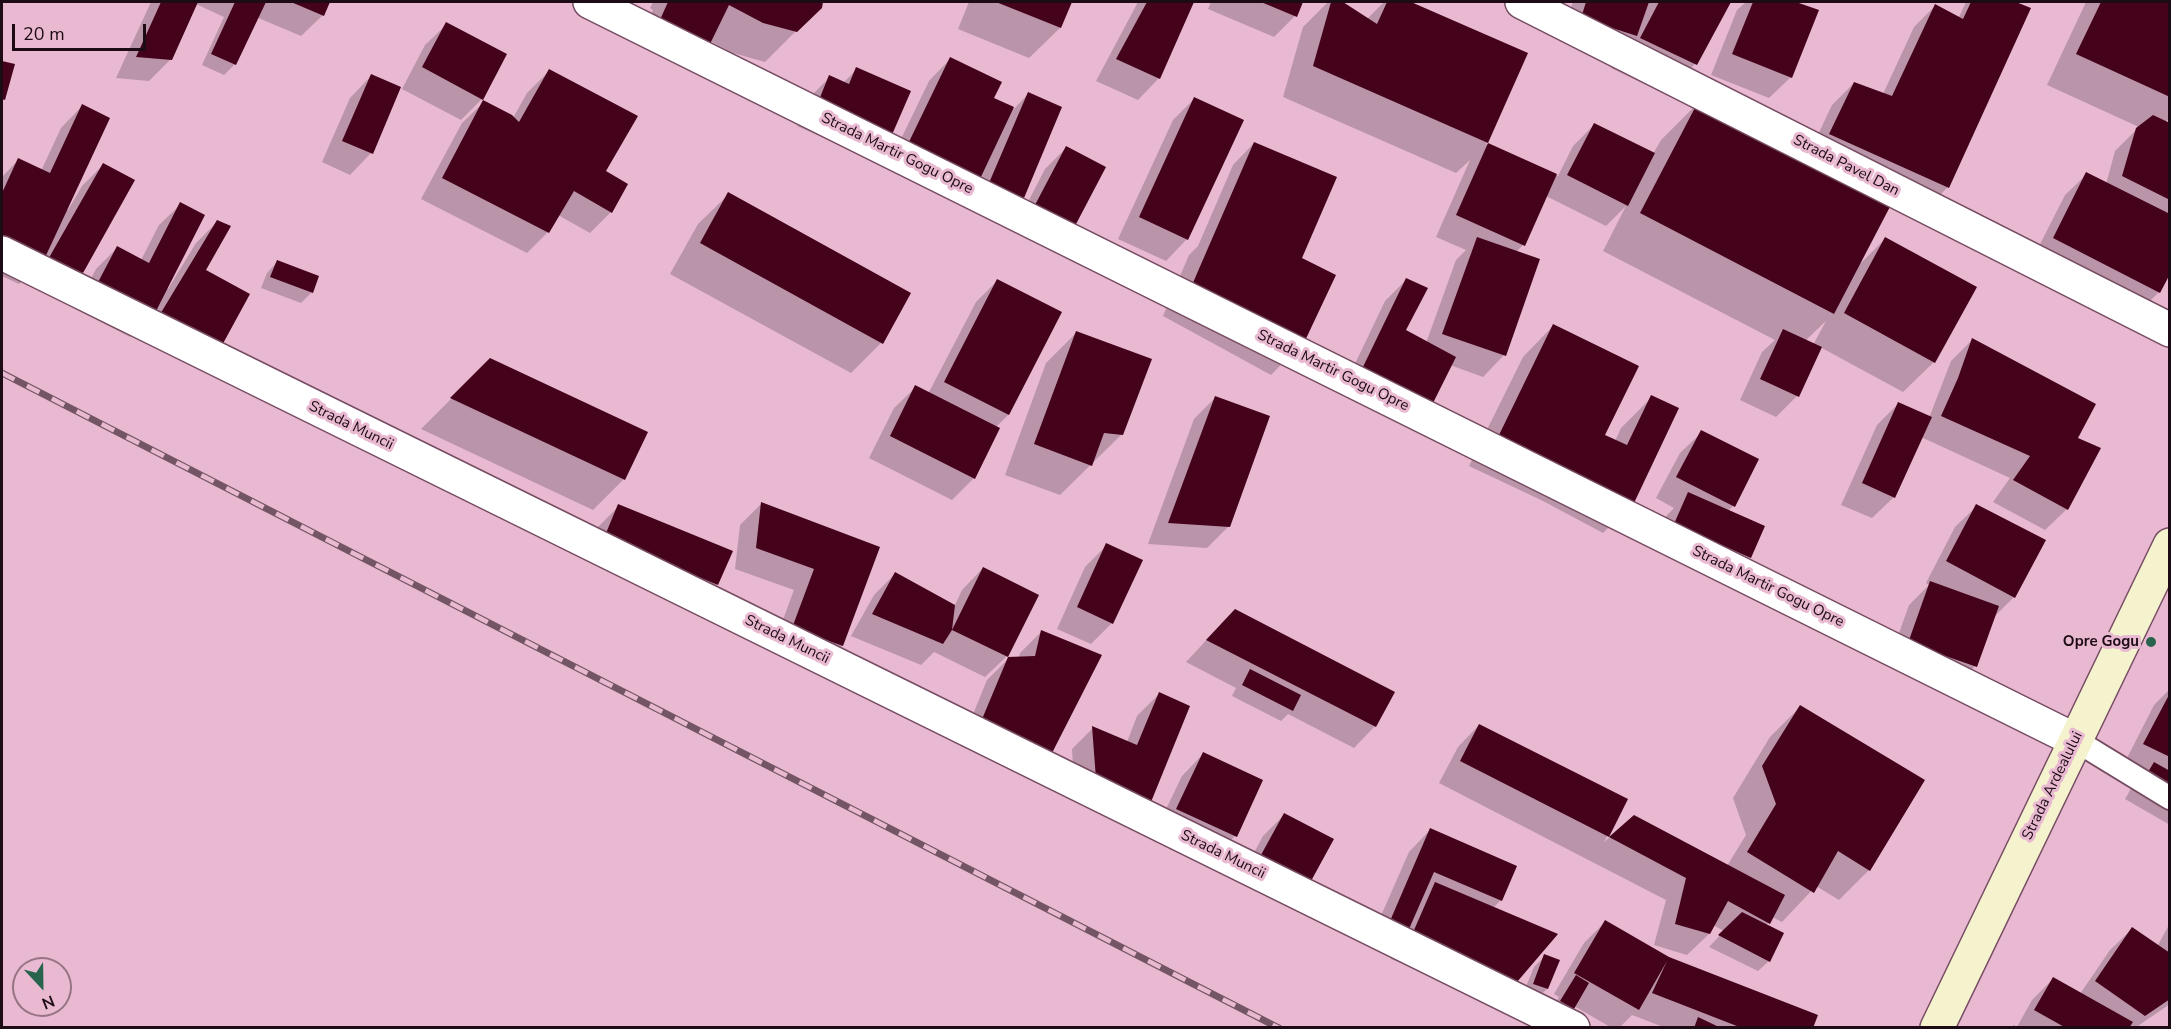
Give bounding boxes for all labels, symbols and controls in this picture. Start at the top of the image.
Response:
scale bar [15,12,148,50]
text: 20 m [23,22,65,46]
street label: Strada Martir Gogu Opre [818,109,976,199]
street label: Strada Pavel Dan [1790,131,1902,201]
street label: Strada Martir Gogu Opre [1254,326,1412,416]
street label: Strada Muncii [306,398,396,454]
street label: Strada Martir Gogu Opre [1689,542,1847,632]
street label: Strada Muncii [742,612,832,668]
place label: Opre Gogu [2063,633,2139,651]
marker: Opre Gogu [2144,635,2158,649]
street label: Strada Ardealului [2019,729,2087,843]
street label: Strada Muncii [1178,827,1268,883]
north arrow [12,957,72,1017]
text: N [38,989,58,1014]

